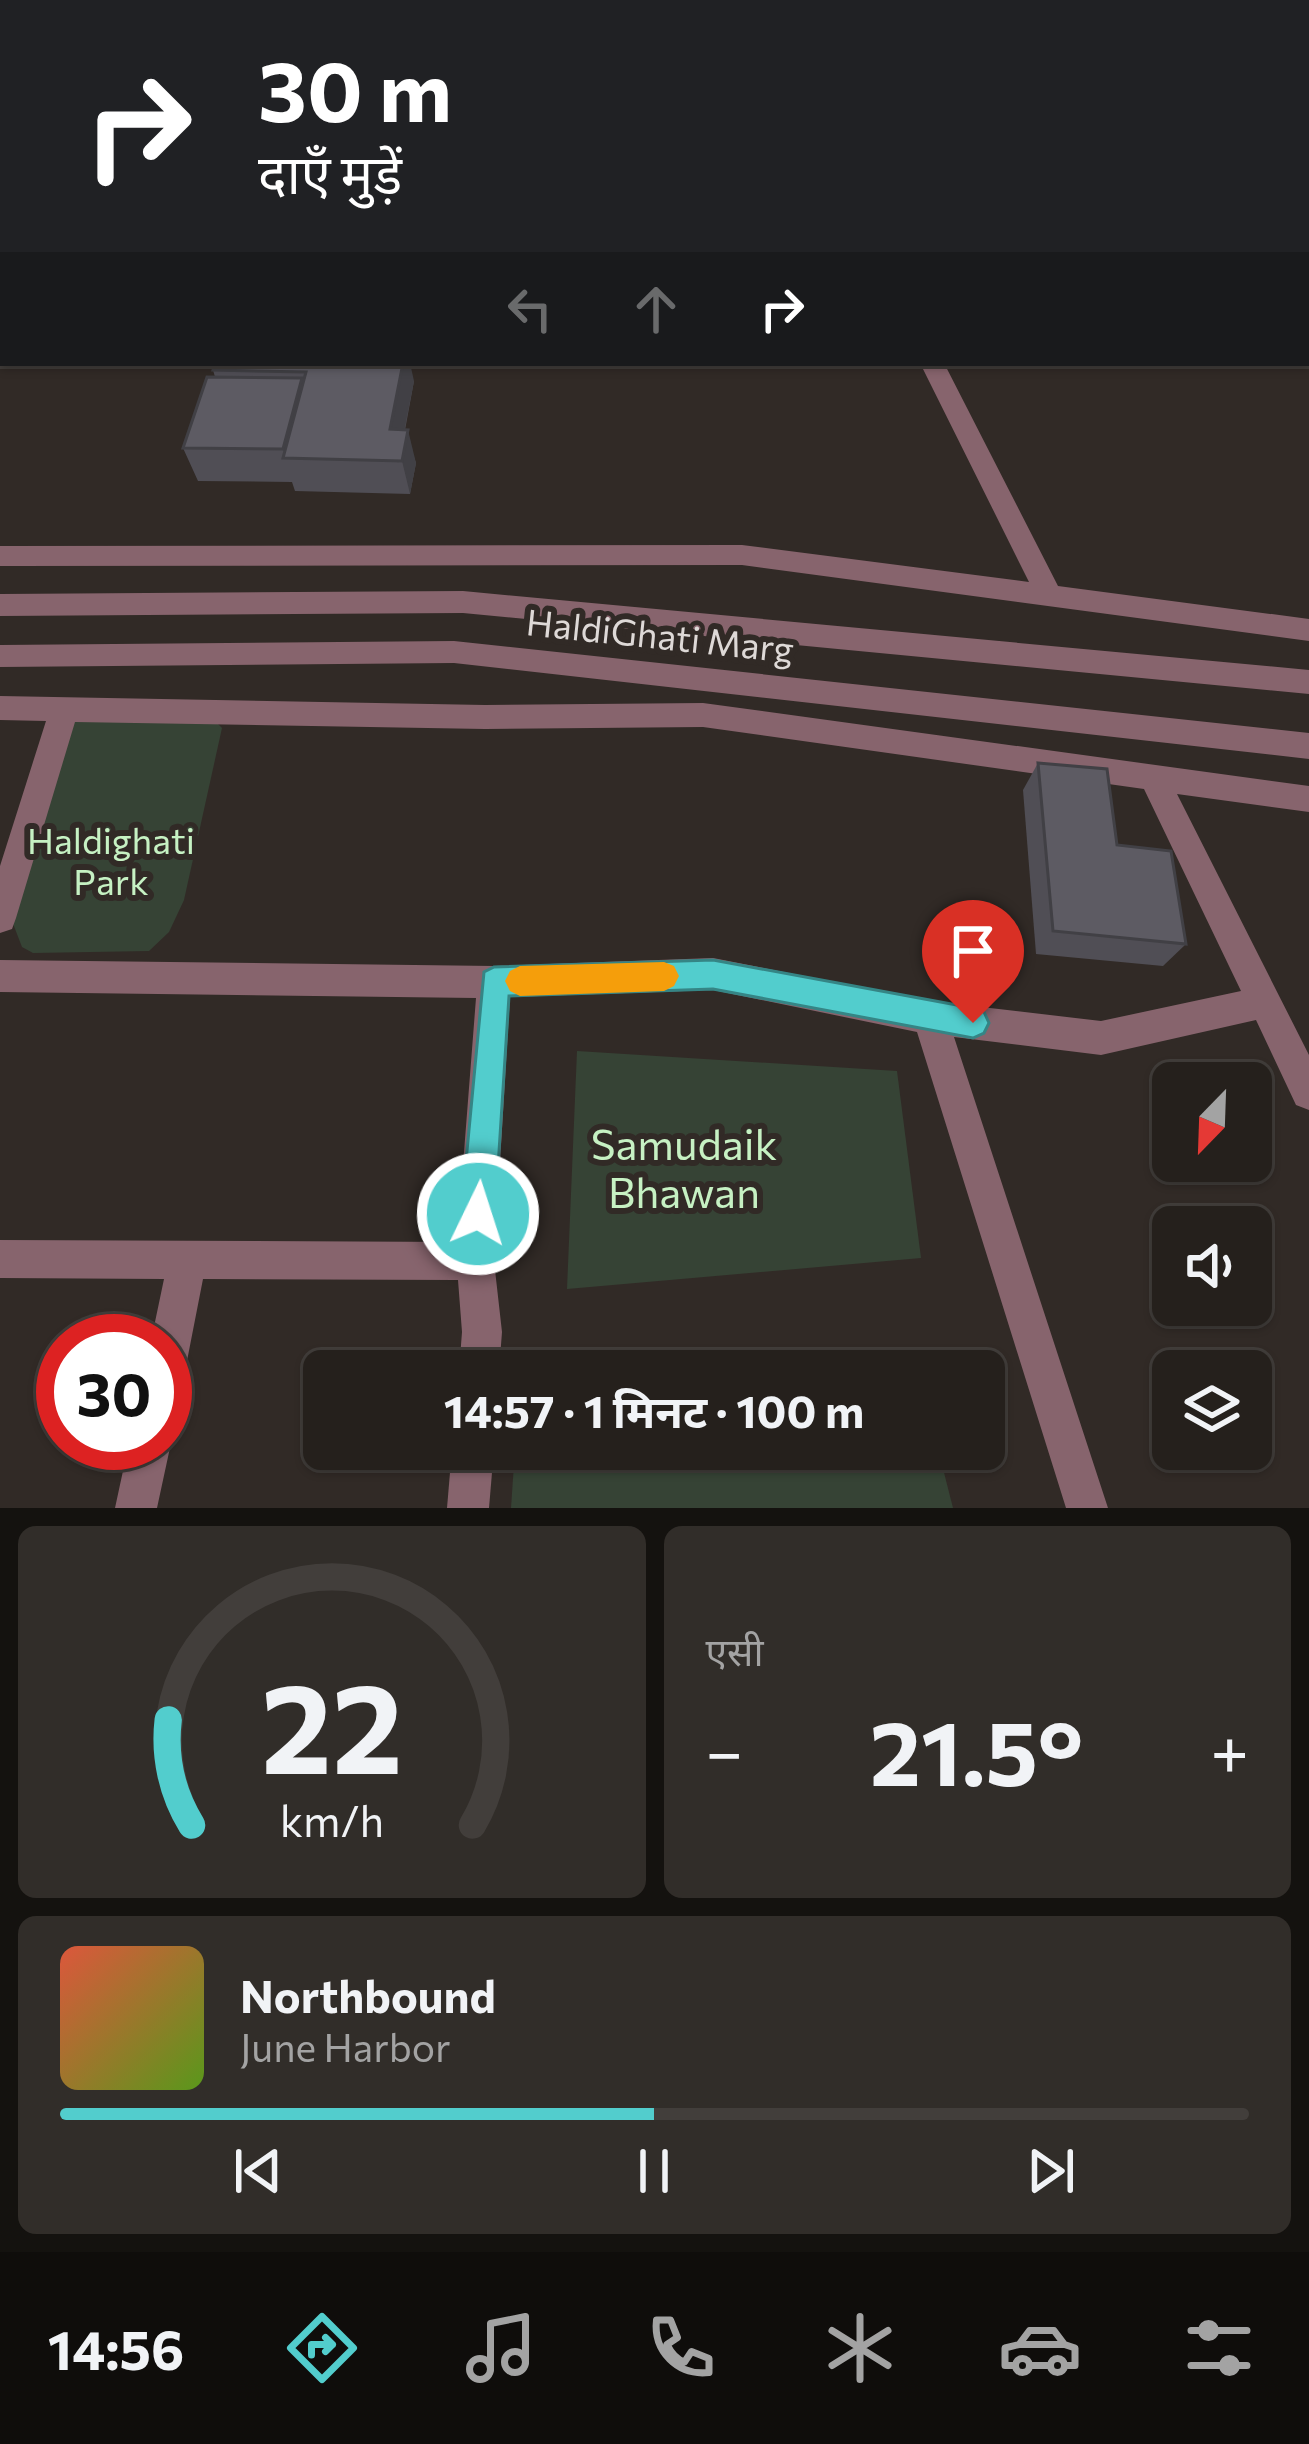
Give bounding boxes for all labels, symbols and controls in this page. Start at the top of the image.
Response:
text: 30 m [258,37,452,139]
icon: right [60,48,216,204]
text: दाएँ मुड़ें [258,139,402,205]
icon: left [497,276,563,342]
icon: ahead [623,276,689,342]
icon: right [749,276,815,342]
street label: HaldiGhati Marg [524,598,796,670]
park label: Haldighati Park [27,817,195,902]
pin [922,900,1024,1023]
icon: arrive [940,918,1006,984]
north arrow [1152,1062,1272,1182]
map controls [1152,1062,1272,1470]
park label: Samudaik Bhawan [591,1117,777,1217]
position arrow [415,1151,541,1277]
button: sound [1152,1206,1272,1326]
speed limit sign: 30 [36,1314,192,1470]
button: layers [1152,1350,1272,1470]
text: 14:57 · 1 मिनट · 100 m [444,1382,864,1437]
text: एसी [706,1626,764,1674]
text: 22 [261,1647,403,1800]
text: 21.5° [870,1694,1083,1805]
text: − [706,1709,743,1790]
text: + [1210,1709,1249,1790]
text: km/h [280,1793,384,1846]
text: Northbound [240,1967,496,2022]
text: June Harbor [240,2022,451,2070]
icon: previous [225,2138,291,2204]
icon: pause [621,2138,687,2204]
icon: next [1018,2138,1084,2204]
icon: directions [280,2306,364,2390]
icon: music [459,2306,543,2390]
icon: phone [639,2306,723,2390]
icon: climate [818,2306,902,2390]
icon: car [998,2306,1082,2390]
icon: filters [1177,2306,1261,2390]
text: 14:56 [48,2315,184,2381]

